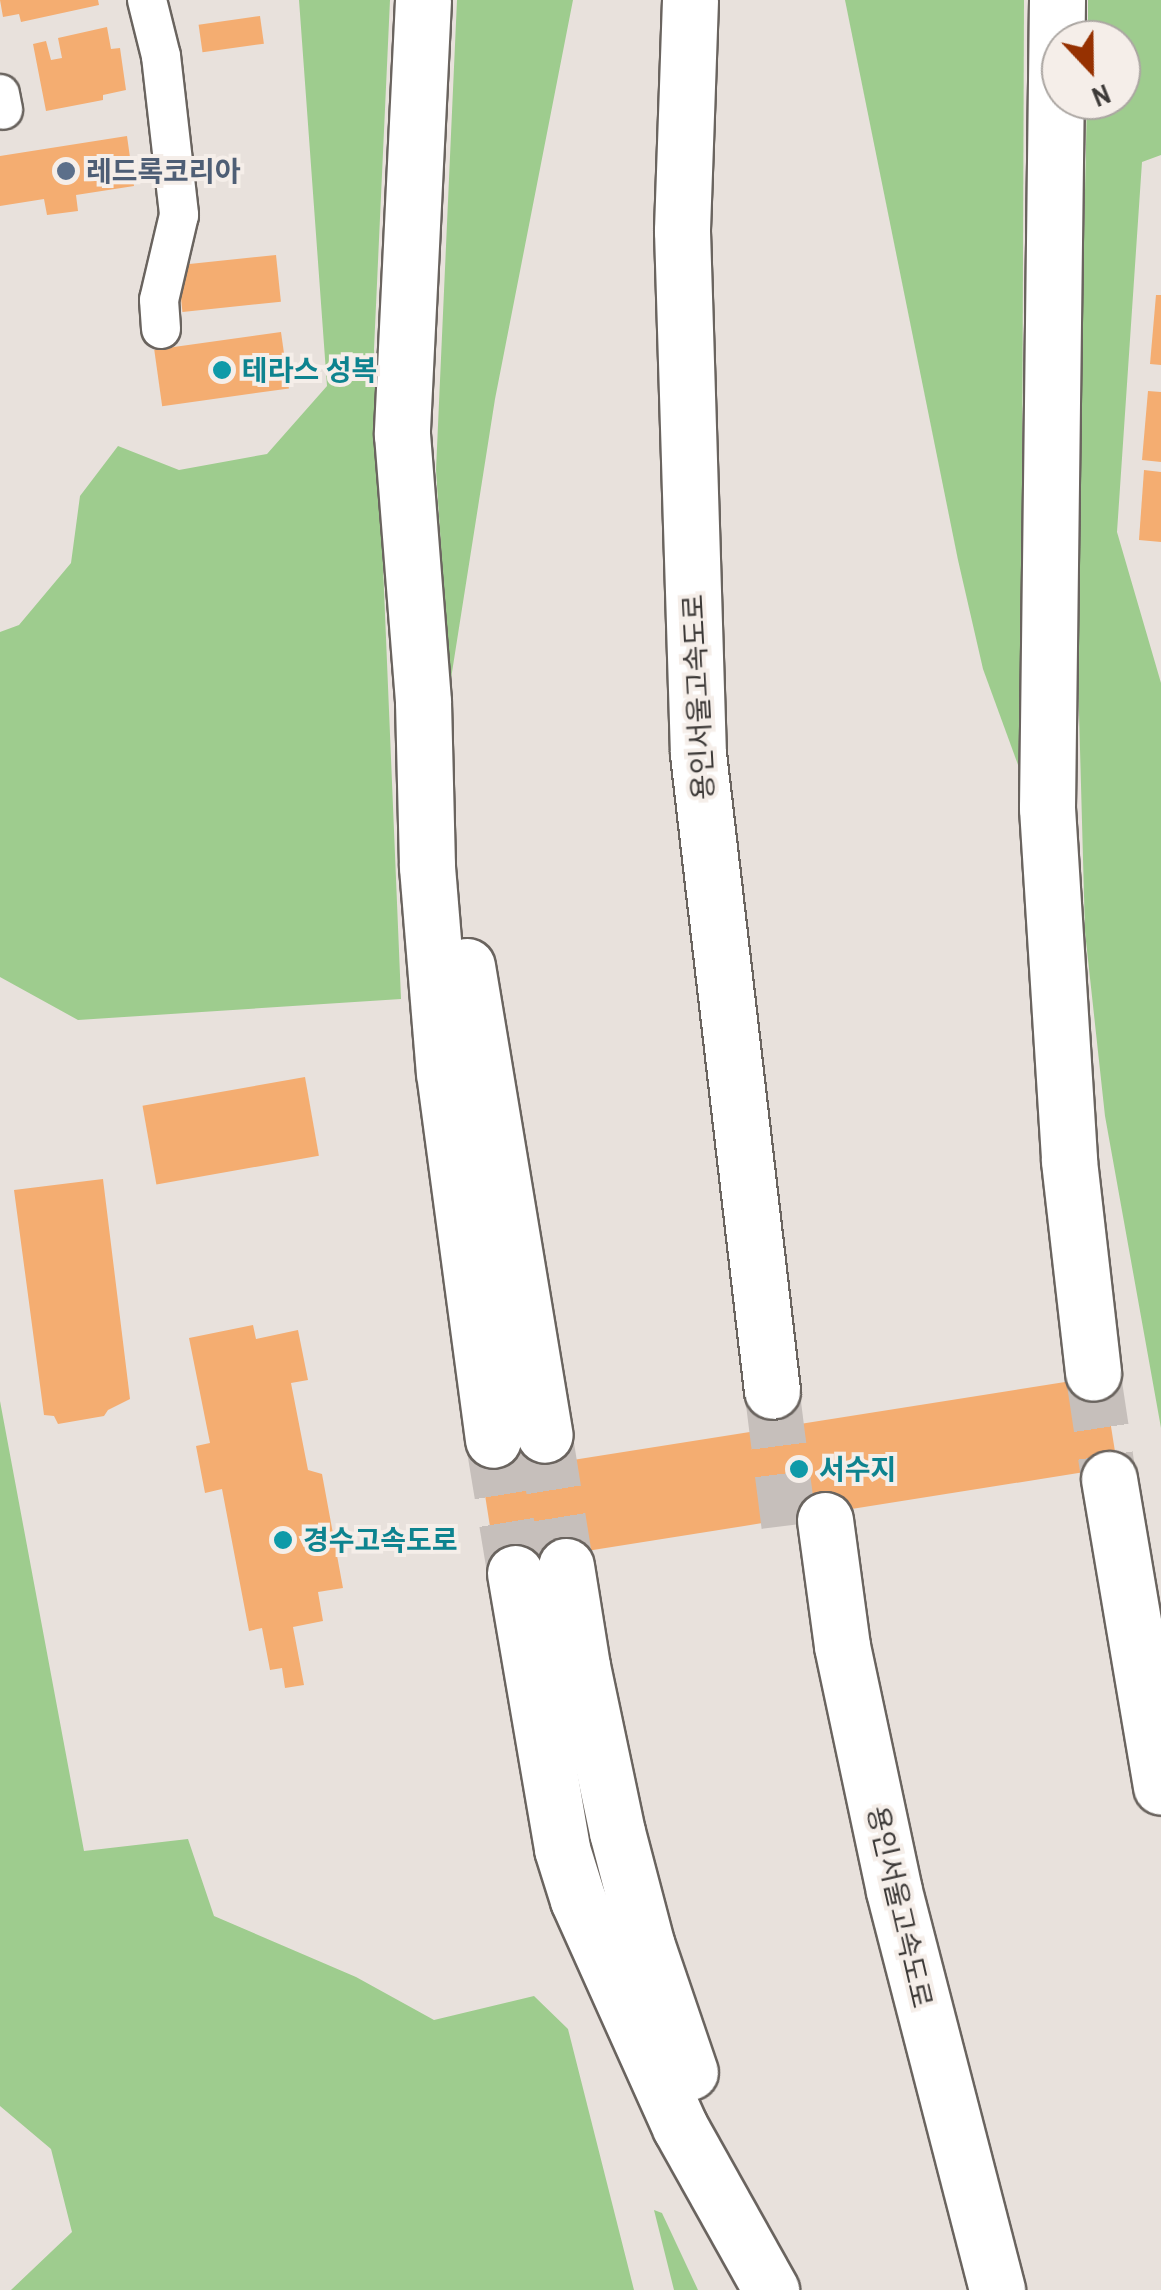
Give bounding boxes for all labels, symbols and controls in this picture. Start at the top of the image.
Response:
north arrow [1041,20,1141,120]
text: N [1087,75,1116,117]
place label: 레드록코리아 [86,154,241,188]
marker: 레드록코리아 [55,160,77,182]
place label: 테라스 성복 [242,353,377,387]
marker: 테라스 성복 [211,359,233,381]
street label: 용인서울고속도로 [676,593,720,801]
place label: 서수지 [819,1452,896,1486]
marker: 서수지 [788,1458,810,1480]
place label: 경수고속도로 [303,1523,458,1557]
marker: 경수고속도로 [272,1529,294,1551]
street label: 용인서울고속도로 [860,1803,940,2011]

